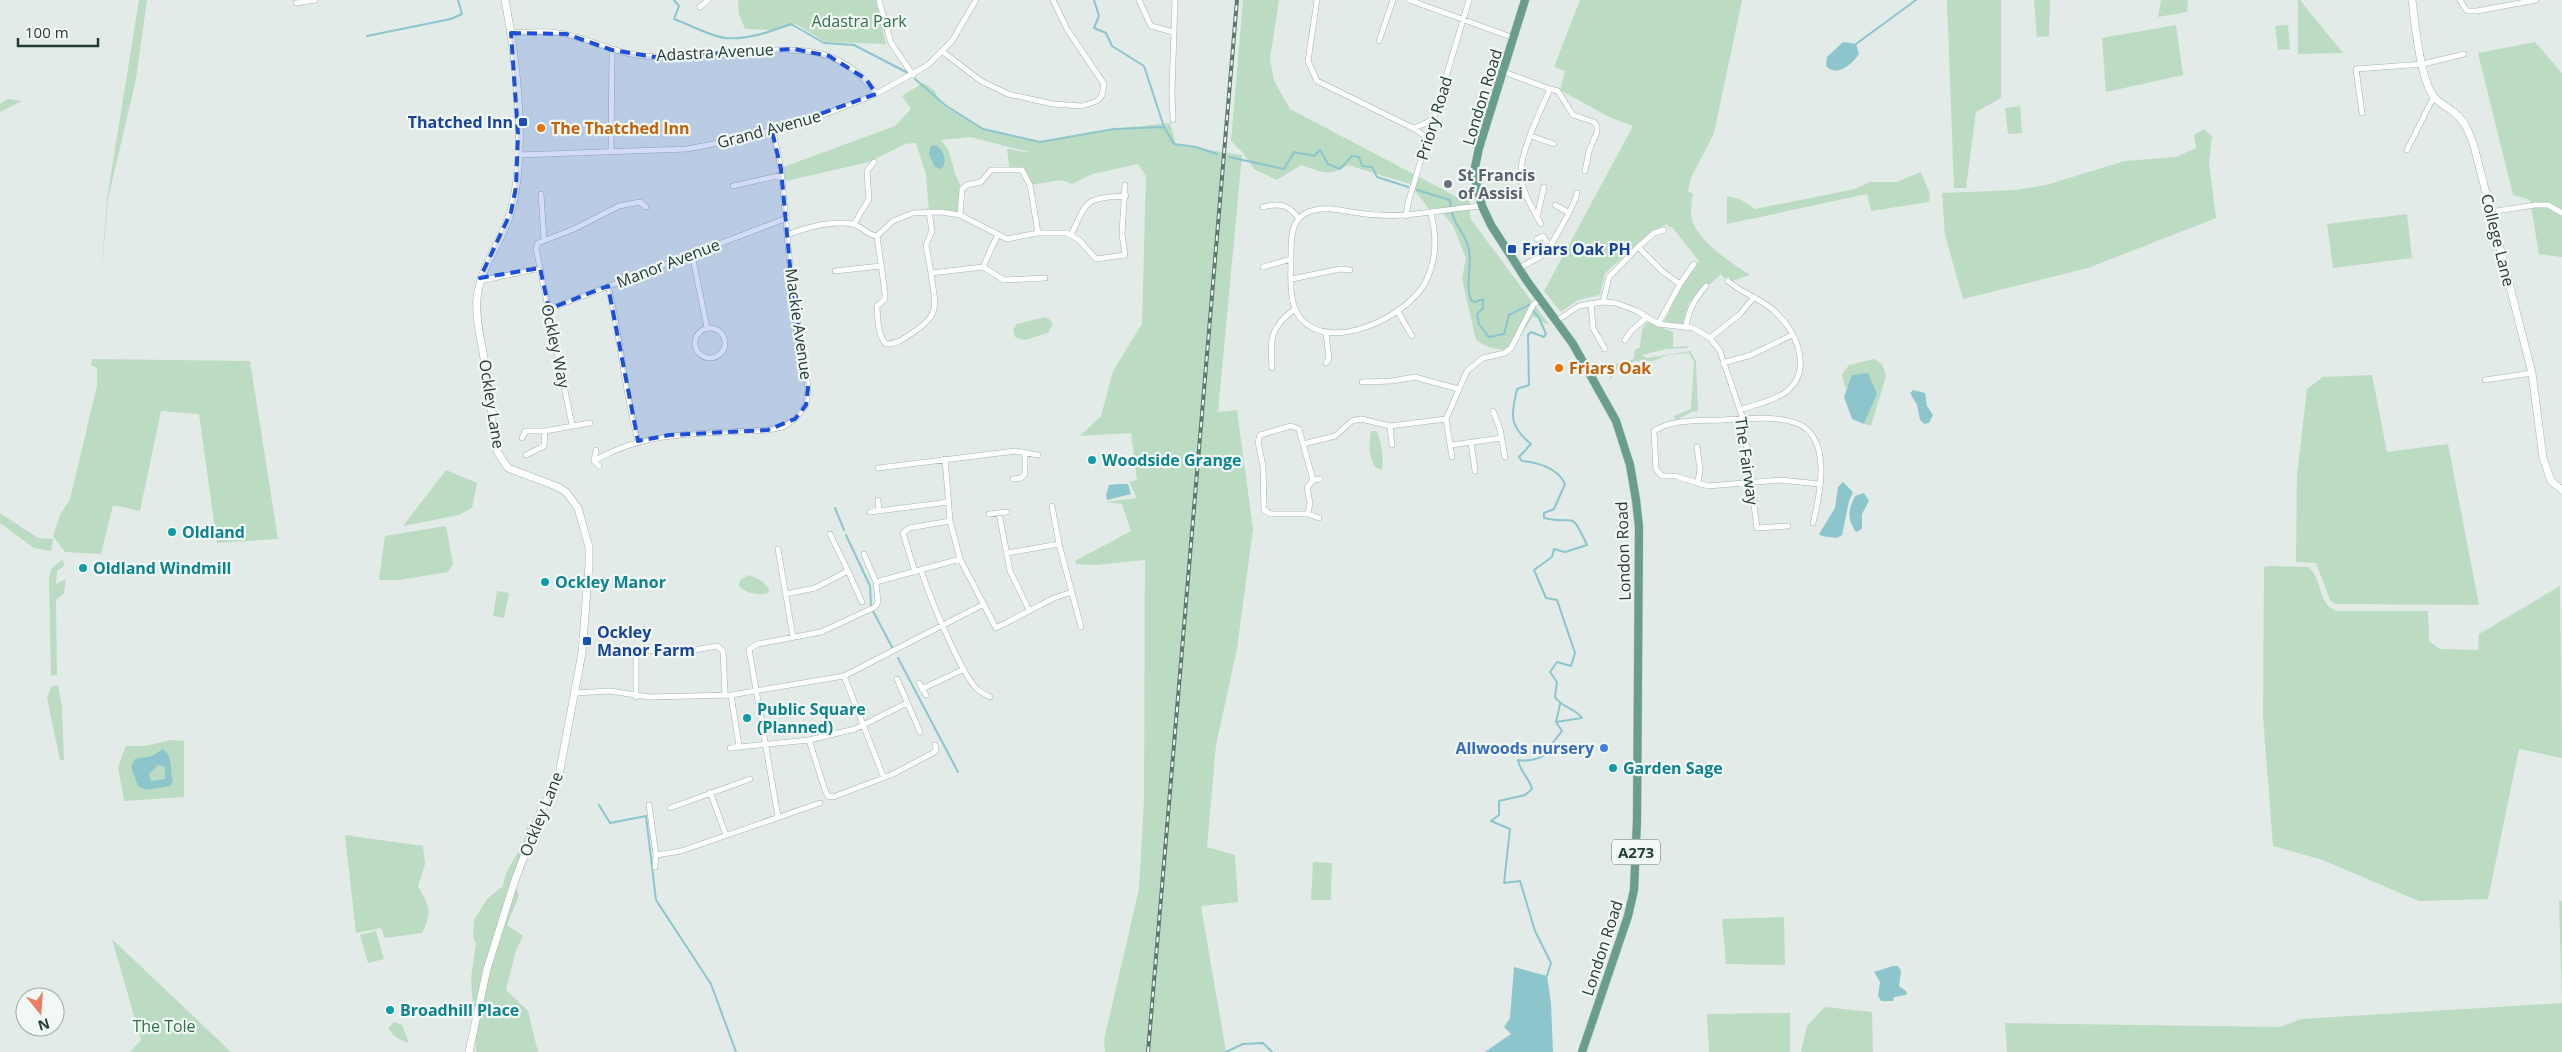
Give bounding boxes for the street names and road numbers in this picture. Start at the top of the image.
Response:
street label: Adastra Avenue [656,38,774,66]
street label: London Road [1457,46,1507,148]
street label: Priory Road [1411,73,1457,163]
street label: Grand Avenue [715,105,823,153]
street label: College Lane [2476,191,2520,289]
street label: Manor Avenue [613,233,723,293]
street label: Mackie Avenue [780,267,818,381]
street label: Ockley Way [536,302,576,391]
street label: Ockley Lane [474,358,510,450]
street label: The Fairway [1730,416,1764,507]
street label: London Road [1610,501,1636,601]
street label: Ockley Lane [514,768,568,860]
road number: A273 [1612,840,1660,864]
street label: London Road [1576,897,1628,999]

